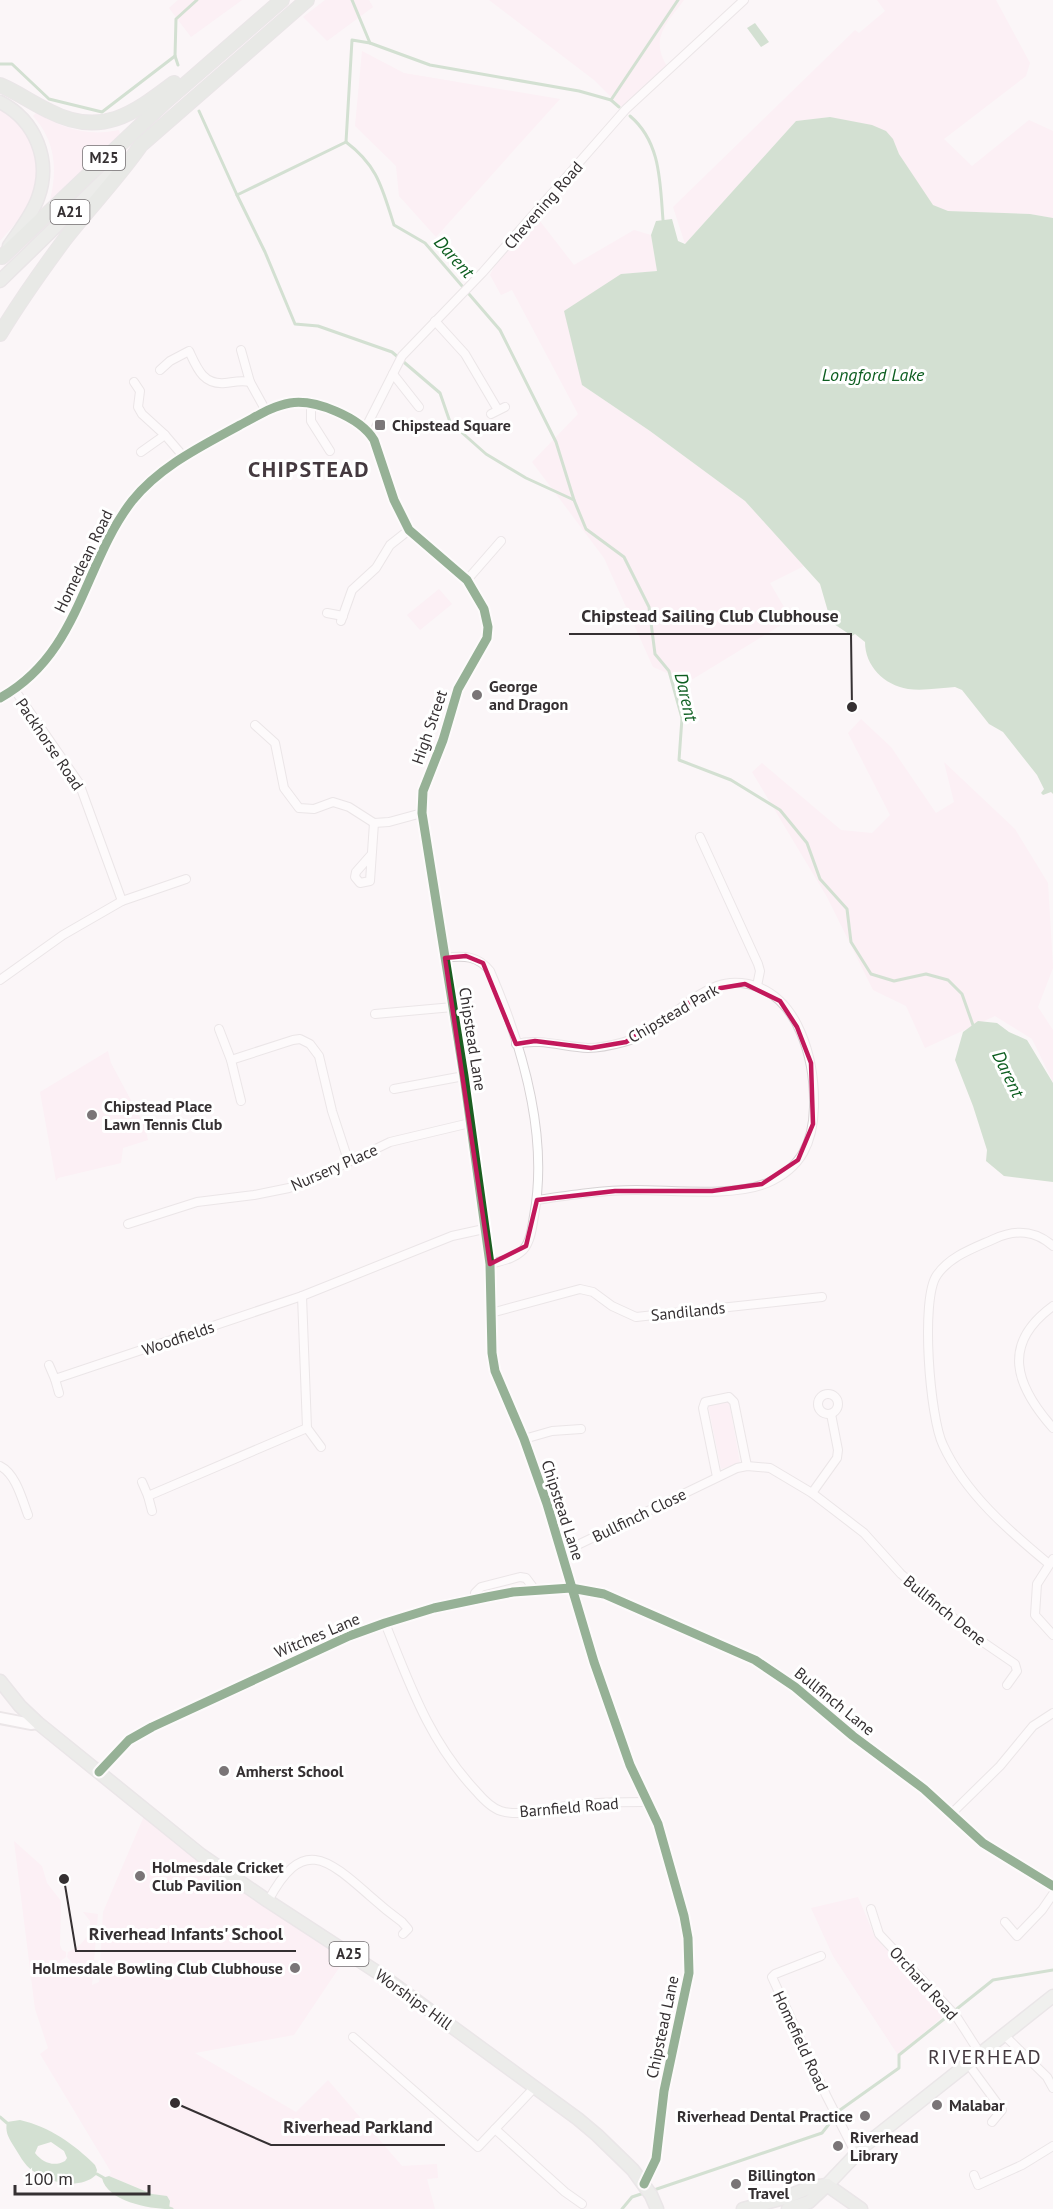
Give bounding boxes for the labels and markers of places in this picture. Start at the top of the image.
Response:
place label: Chipstead Square [392,415,511,435]
marker: Chipstead Square [373,418,387,432]
callout: Chipstead Sailing Club Clubhouse [569,598,851,634]
place label: George and Dragon [489,676,568,714]
marker: George and Dragon [470,688,484,702]
place label: Chipstead Place Lawn Tennis Club [104,1096,223,1134]
marker: Chipstead Place Lawn Tennis Club [85,1108,99,1122]
place label: Amherst School [236,1761,344,1781]
marker: Amherst School [217,1764,231,1778]
place label: Holmesdale Cricket Club Pavilion [152,1857,284,1895]
marker: Holmesdale Cricket Club Pavilion [133,1869,147,1883]
callout: Riverhead Infants' School [76,1915,296,1951]
place label: Holmesdale Bowling Club Clubhouse [32,1958,283,1978]
marker: Holmesdale Bowling Club Clubhouse [288,1961,302,1975]
place label: Malabar [949,2095,1005,2115]
marker: Malabar [930,2098,944,2112]
place label: Riverhead Dental Practice [677,2106,853,2126]
callout: Riverhead Parkland [271,2109,445,2145]
marker: Riverhead Dental Practice [858,2109,872,2123]
place label: Riverhead Library [850,2127,919,2165]
marker: Riverhead Library [831,2139,845,2153]
place label: Billington Travel [748,2165,816,2203]
marker: Billington Travel [729,2177,743,2191]

